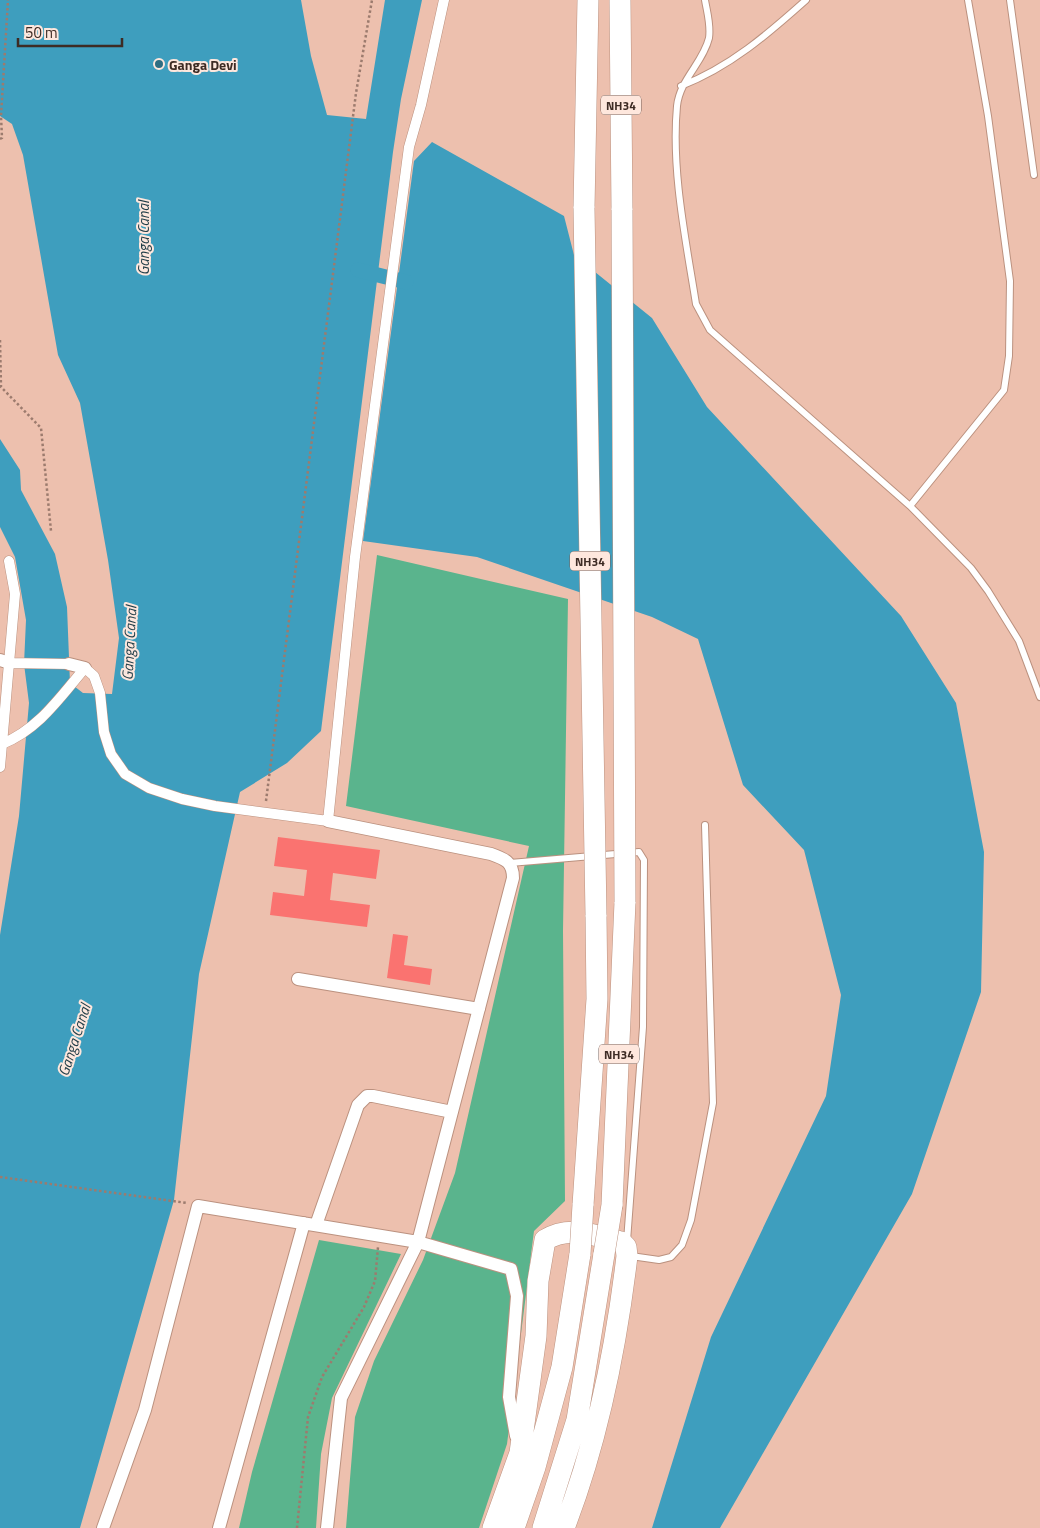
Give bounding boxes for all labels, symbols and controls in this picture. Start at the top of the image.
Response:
scale bar [18,15,121,47]
text: 50 m [25,21,58,44]
place label: Ganga Devi [169,54,237,75]
marker: Ganga Devi [153,58,165,70]
road number: NH34 [601,96,641,114]
water label: Ganga Canal [132,199,155,275]
road number: NH34 [570,552,610,570]
water label: Ganga Canal [116,603,143,681]
water label: Ganga Canal [52,999,97,1079]
road number: NH34 [599,1044,639,1064]

